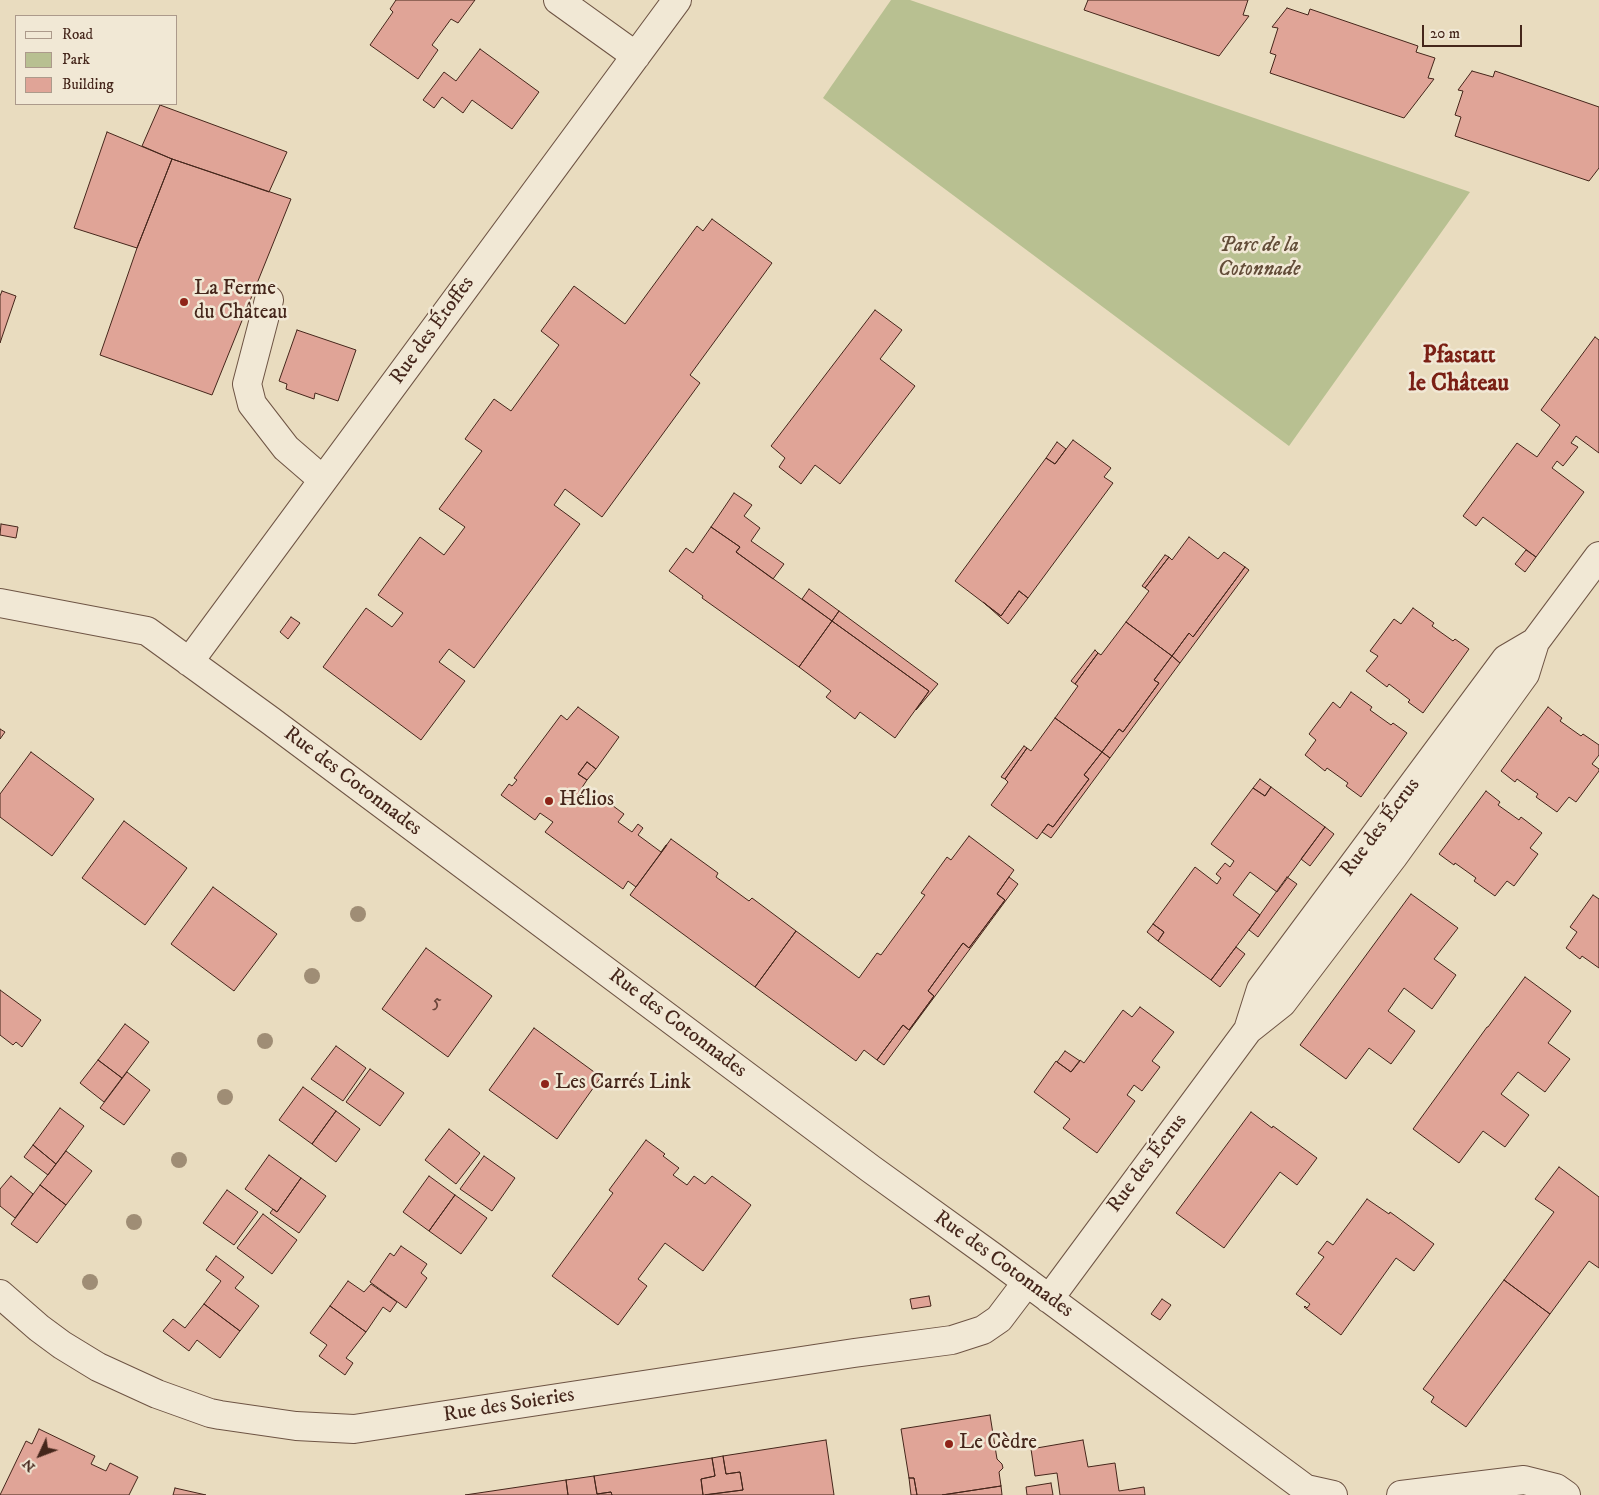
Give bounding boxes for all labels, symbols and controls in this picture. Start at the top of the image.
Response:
legend [15,15,178,105]
scale bar [1424,15,1524,47]
text: 20 m [1430,24,1460,43]
text: Road [62,25,93,44]
text: Park [62,50,90,69]
text: Building [62,75,114,94]
park label: Parc de la Cotonnade [1218,234,1300,284]
street label: Rue des Étoffes [385,272,481,390]
place label: La Ferme du Château [194,277,288,327]
marker: La Ferme du Château [178,296,190,308]
district label: Pfastatt le Château [1409,343,1509,399]
street label: Rue des Cotonnades [278,722,426,842]
street label: Rue des Écrus [1336,774,1426,882]
place label: Hélios [559,788,614,814]
marker: Hélios [543,795,555,807]
street label: Rue des Cotonnades [603,964,751,1084]
house number: 5 [432,992,442,1014]
place label: Les Carrés Link [555,1071,691,1097]
marker: Les Carrés Link [539,1078,551,1090]
street label: Rue des Écrus [1103,1110,1193,1218]
street label: Rue des Cotonnades [928,1206,1078,1324]
street label: Rue des Soieries [442,1383,576,1429]
north arrow [15,1430,65,1480]
place label: Le Cèdre [959,1431,1037,1457]
marker: Le Cèdre [943,1438,955,1450]
text: N [19,1455,40,1476]

